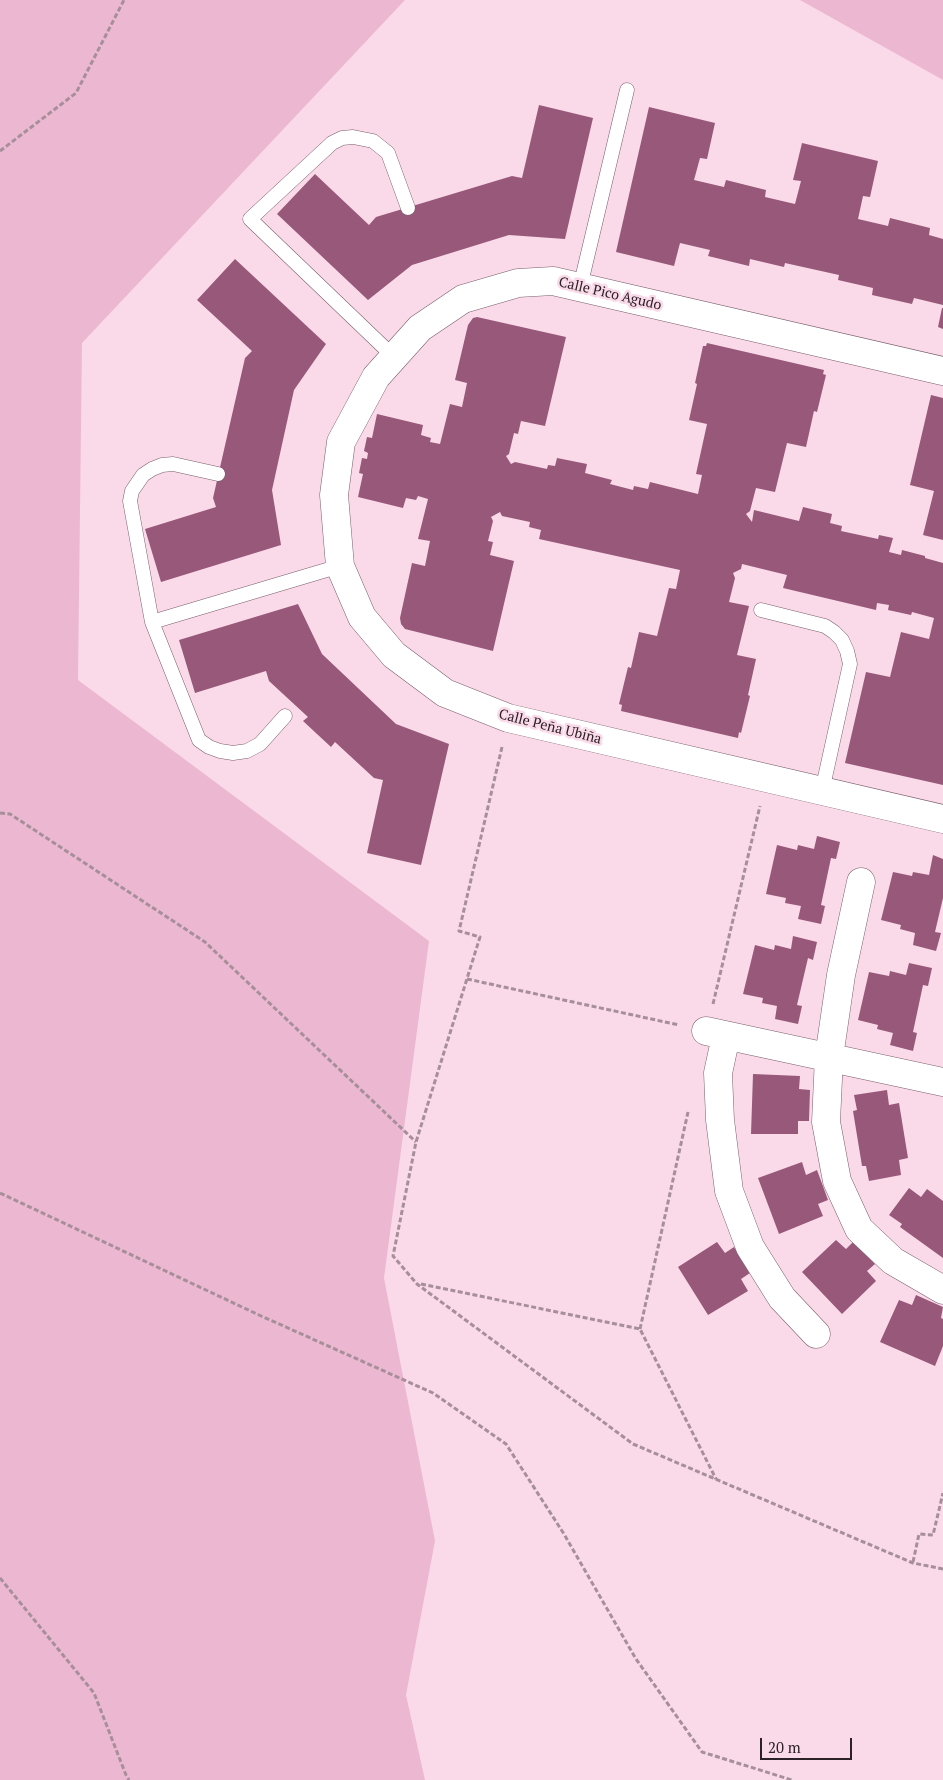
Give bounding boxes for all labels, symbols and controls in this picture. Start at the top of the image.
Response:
street label: Calle Pico Agudo [557,274,663,314]
street label: Calle Peña Ubiña [497,706,603,748]
scale bar [763,1728,856,1760]
text: 20 m [768,1737,801,1757]

